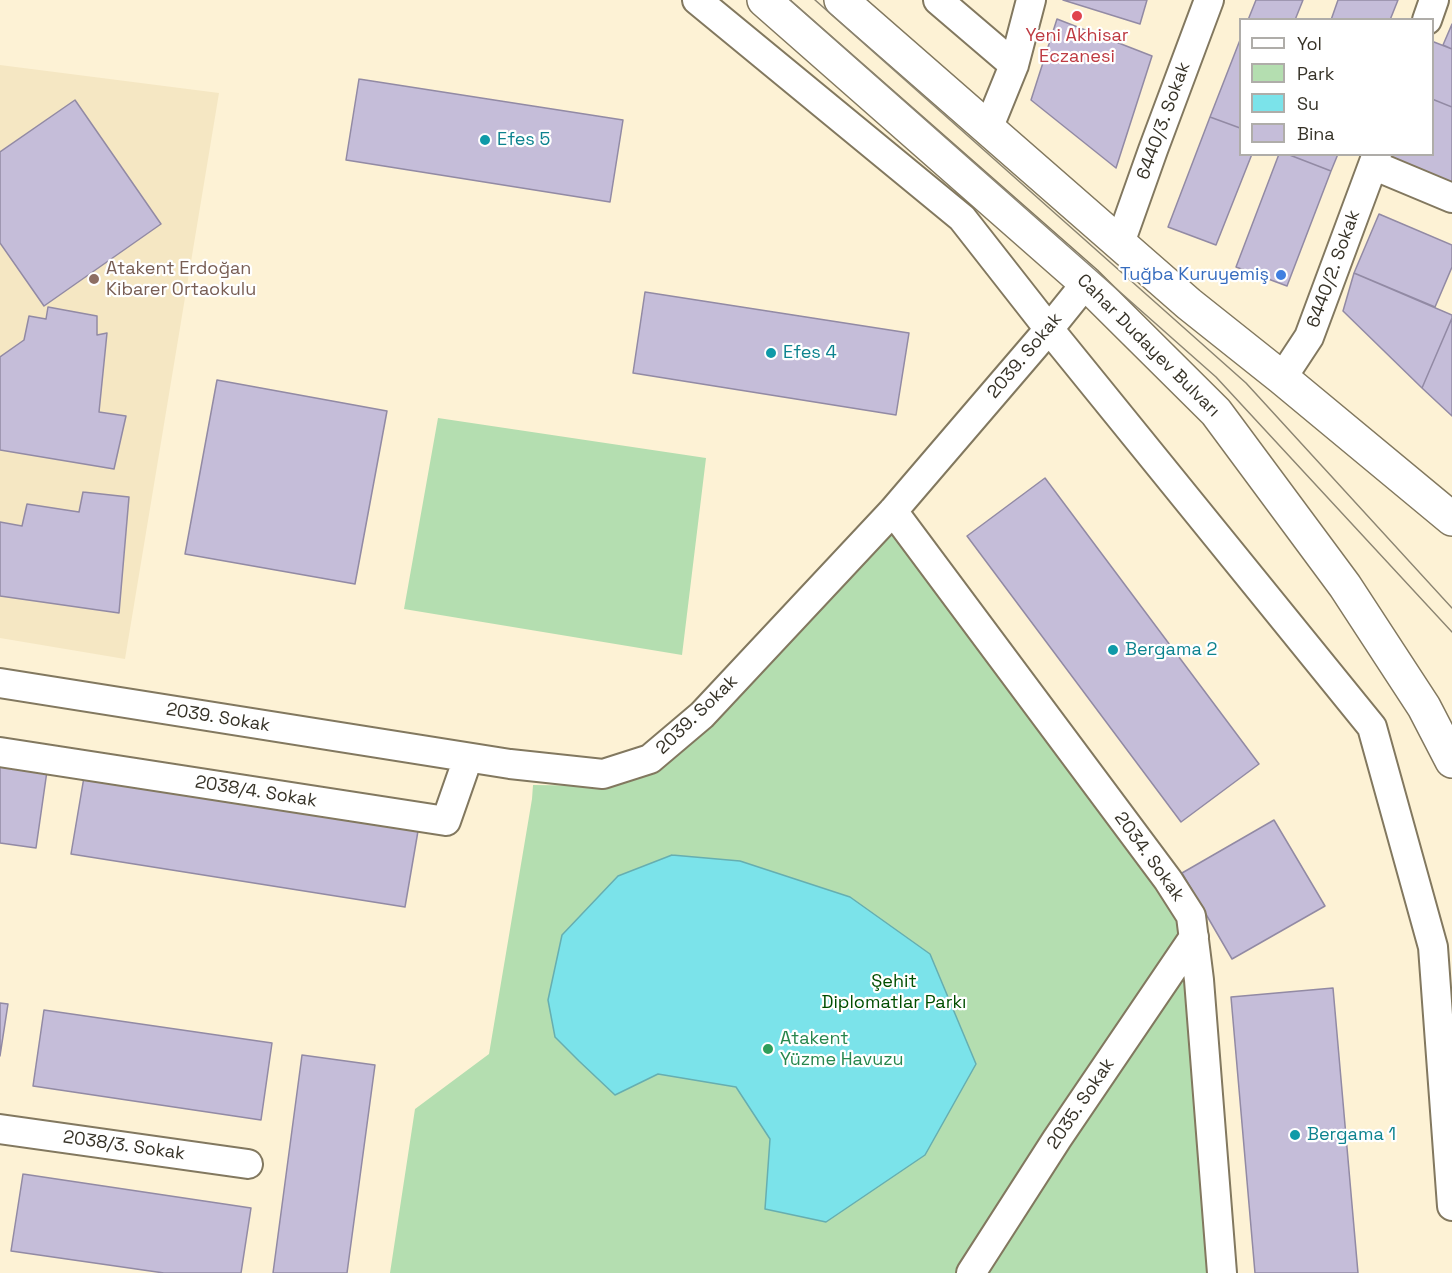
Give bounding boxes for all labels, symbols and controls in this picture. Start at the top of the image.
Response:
marker: Yeni Akhisar Eczanesi [1070,9,1084,23]
legend [1239,18,1434,156]
place label: Yeni Akhisar Eczanesi [1025,25,1129,68]
text: Yol [1297,32,1322,55]
street label: 6440/3. Sokak [1133,59,1195,183]
text: Park [1297,62,1334,85]
text: Su [1297,92,1319,115]
text: Bina [1297,122,1335,145]
place label: Efes 5 [497,129,550,151]
marker: Efes 5 [478,133,492,147]
street label: 6440/2. Sokak [1303,207,1365,331]
place label: Atakent Erdoğan Kibarer Ortaokulu [106,258,256,300]
place label: Tuğba Kuruyemiş [1120,264,1269,286]
marker: Tuğba Kuruyemiş [1274,268,1288,282]
street label: Cahar Dudayev Bulvarı [1072,270,1224,422]
marker: Atakent Erdoğan Kibarer Ortaokulu [87,272,101,286]
street label: 2039. Sokak [983,309,1067,403]
place label: Efes 4 [783,342,837,364]
marker: Efes 4 [764,346,778,360]
place label: Bergama 2 [1125,639,1217,661]
marker: Bergama 2 [1106,643,1120,657]
street label: 2039. Sokak [652,671,742,759]
street label: 2039. Sokak [164,699,272,737]
street label: 2038/4. Sokak [193,772,319,812]
street label: 2034. Sokak [1109,808,1189,906]
park label: Şehit Diplomatlar Parkı [821,971,967,1014]
place label: Atakent Yüzme Havuzu [780,1028,904,1070]
marker: Atakent Yüzme Havuzu [761,1042,775,1056]
street label: 2035. Sokak [1043,1054,1119,1154]
place label: Bergama 1 [1307,1124,1396,1146]
street label: 2038/3. Sokak [62,1127,186,1165]
marker: Bergama 1 [1288,1128,1302,1142]

